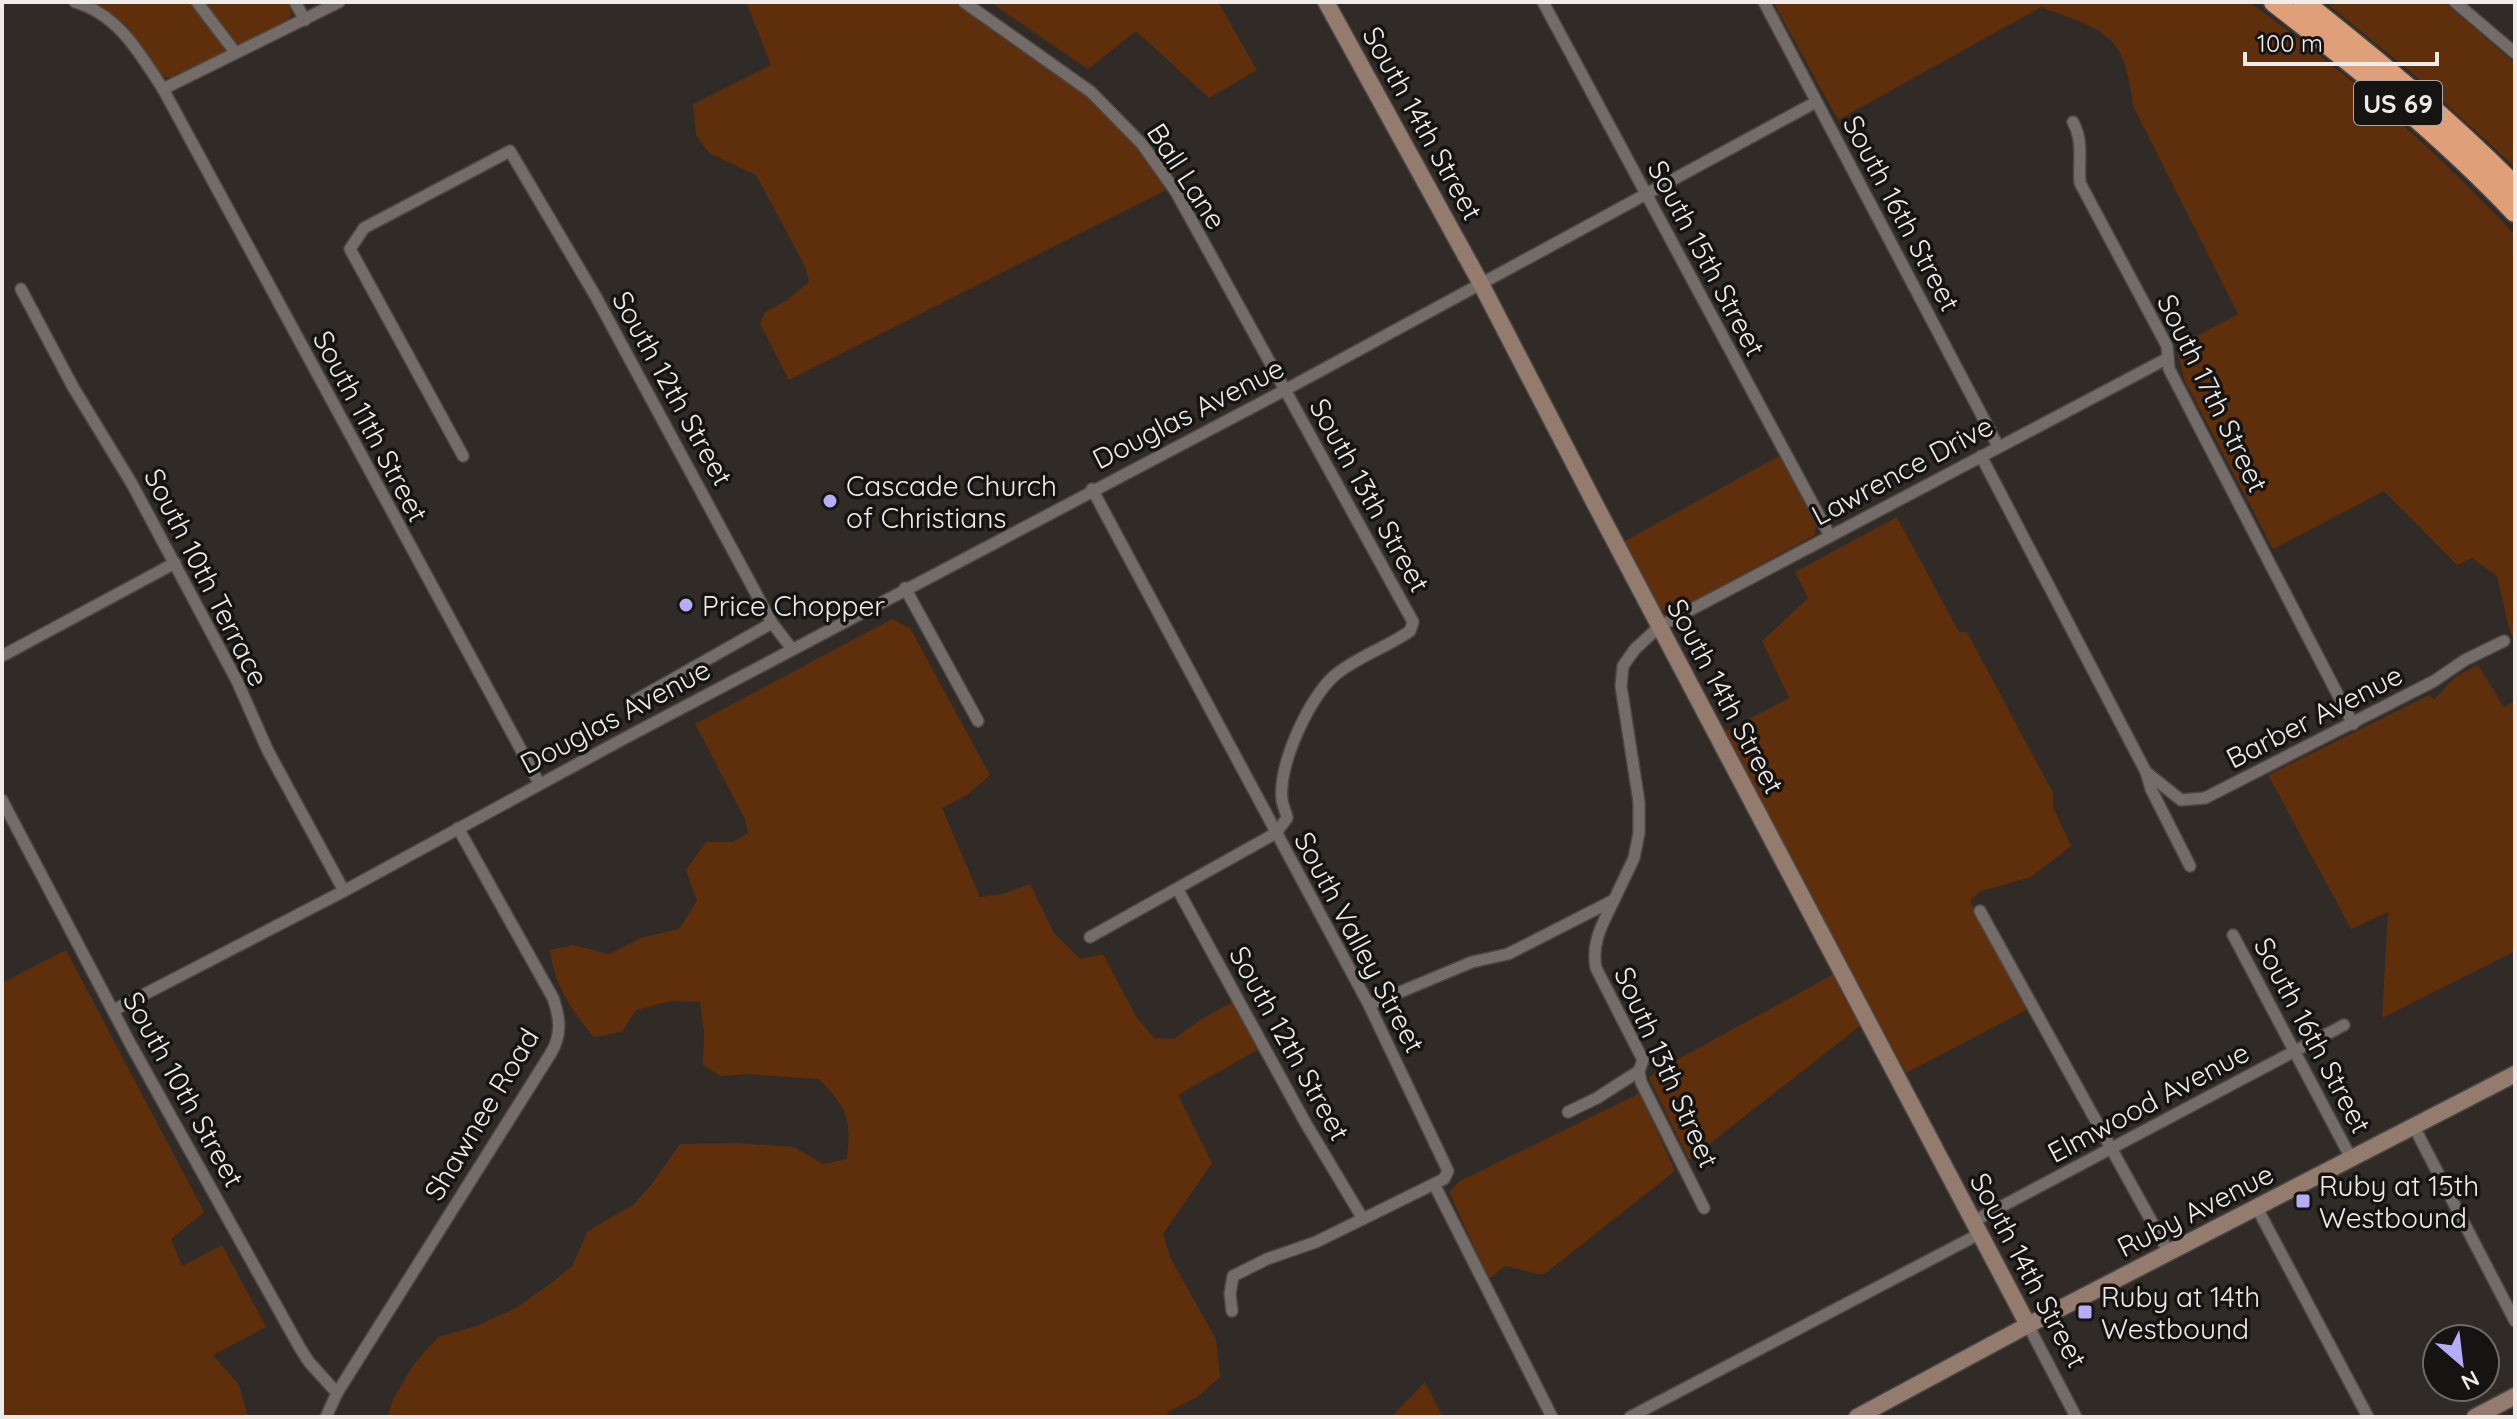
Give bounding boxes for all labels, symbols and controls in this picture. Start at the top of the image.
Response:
scale bar [2245,16,2437,66]
street label: South 14th Street [1355,20,1491,226]
text: 100 m [2257,28,2323,58]
road number: US 69 [2354,81,2442,125]
street label: South 16th Street [1836,109,1968,317]
street label: Ball Lane [1140,116,1234,236]
street label: South 15th Street [1641,154,1773,362]
street label: South 12th Street [605,285,741,491]
street label: South 17th Street [2150,288,2276,498]
street label: South 11th Street [306,324,436,528]
street label: Douglas Avenue [1086,350,1290,476]
street label: South 13th Street [1302,392,1438,598]
street label: Lawrence Drive [1805,408,1999,532]
street label: South 10th Terrace [137,462,277,692]
place label: Cascade Church of Christians [846,468,1057,535]
marker: Cascade Church of Christians [821,492,839,510]
place label: Price Chopper [702,588,885,623]
street label: South 14th Street [1660,592,1792,800]
marker: Price Chopper [677,596,695,614]
street label: Douglas Avenue [514,651,716,781]
street label: Barber Avenue [2220,657,2408,775]
street label: South Valley Street [1287,826,1433,1058]
street label: South 16th Street [2247,931,2379,1139]
street label: South 12th Street [1222,940,1358,1146]
street label: South 13th Street [1607,961,1727,1173]
street label: South 10th Street [116,985,252,1193]
street label: Shawnee Road [416,1022,546,1206]
street label: Elmwood Avenue [2041,1034,2255,1170]
street label: Ruby Avenue [2111,1156,2279,1264]
street label: South 14th Street [1963,1166,2095,1374]
place label: Ruby at 15th Westbound [2319,1168,2479,1235]
marker: Ruby at 15th Westbound [2294,1192,2312,1210]
place label: Ruby at 14th Westbound [2101,1279,2260,1346]
marker: Ruby at 14th Westbound [2076,1303,2094,1321]
north arrow [2421,1323,2501,1403]
text: N [2457,1365,2484,1397]

